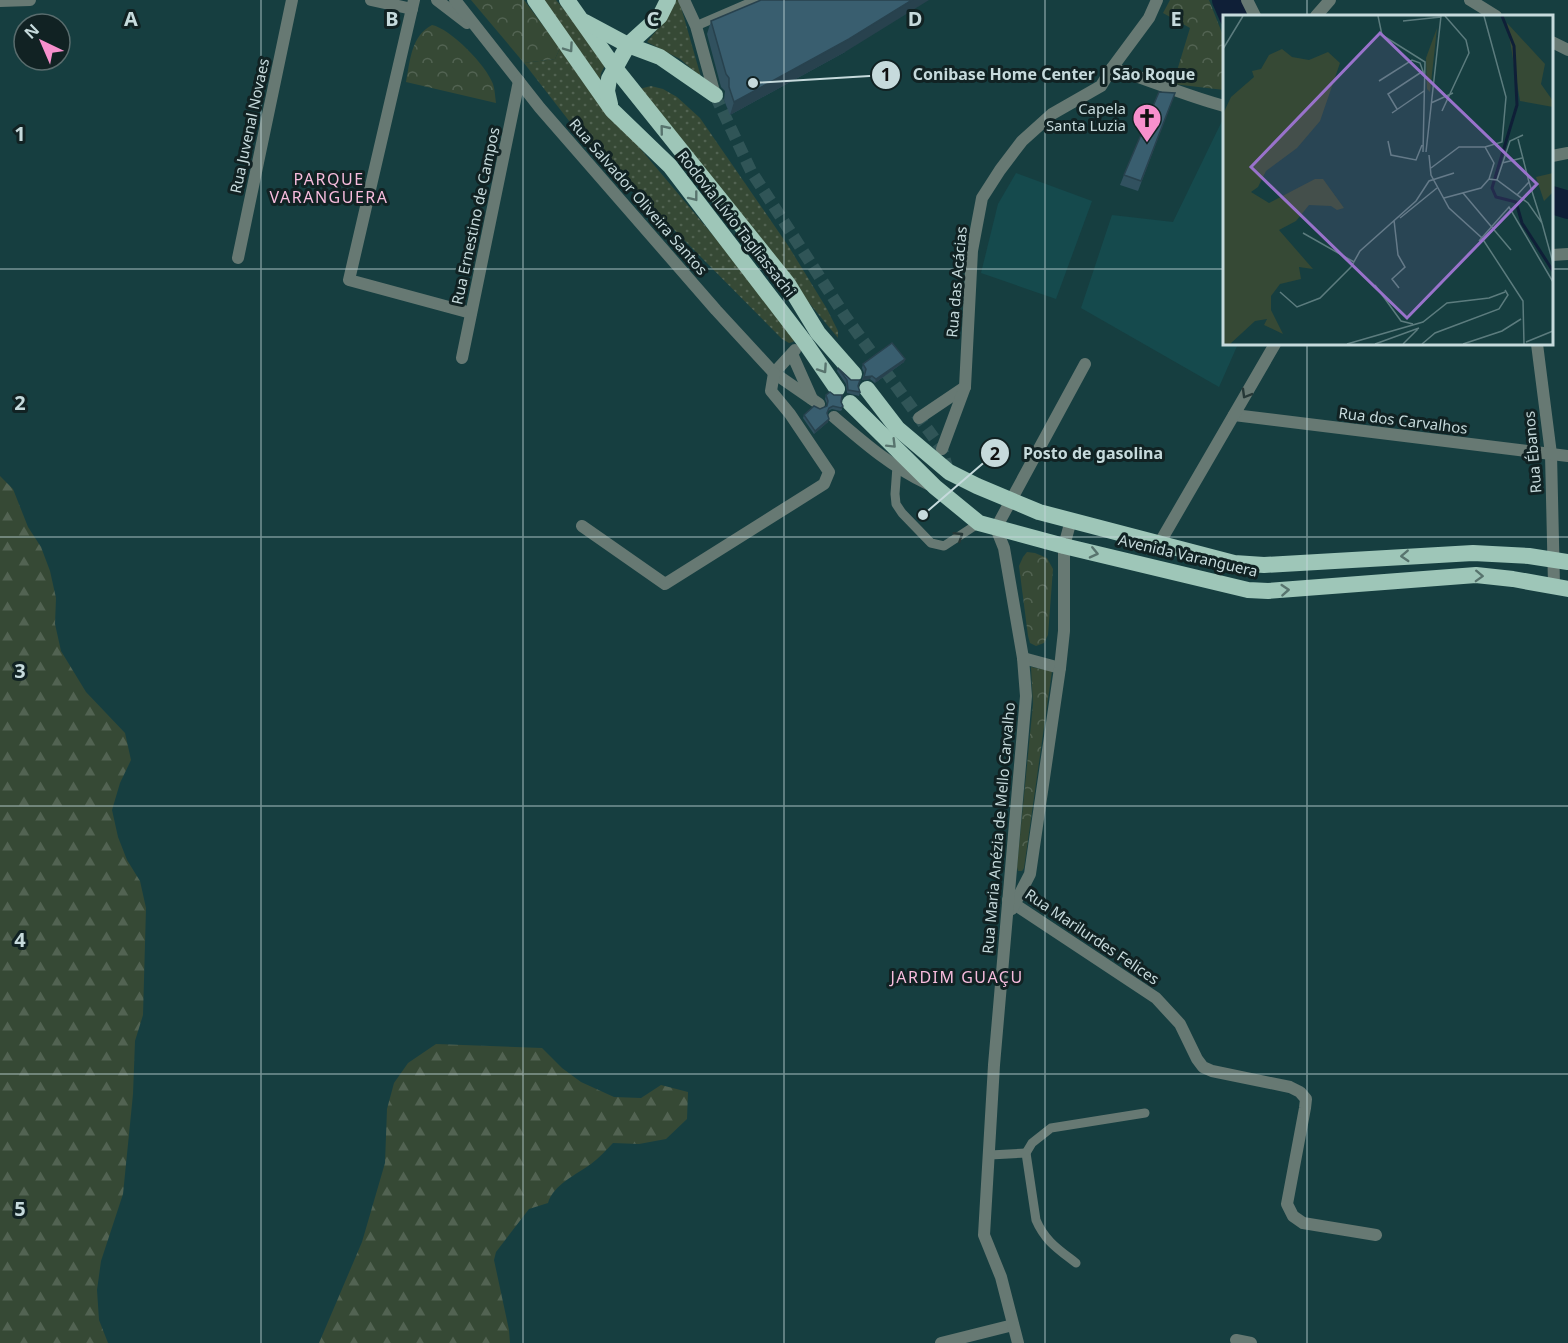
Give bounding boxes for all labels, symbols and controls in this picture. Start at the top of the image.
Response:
text: A [124,5,138,32]
text: B [385,5,399,32]
text: C [647,5,660,32]
text: D [908,5,922,32]
text: E [1170,5,1182,32]
north arrow [12,12,72,72]
inset map [1223,15,1553,345]
text: N [19,19,44,44]
one-way arrow [562,41,573,52]
street label: Rua Juvenal Novaes [225,56,273,195]
callout: Conibase Home Center | São Roque [871,58,1207,92]
text: 1 [881,62,891,86]
text: Conibase Home Center | São Roque [913,63,1195,85]
place label: Capela Santa Luzia [1046,98,1126,135]
church icon: Capela Santa Luzia [1131,102,1163,144]
street label: Rua Salvador Oliveira Santos [565,114,712,279]
text: 1 [14,120,26,147]
street label: Rua Ernestino de Campos [446,125,504,306]
one-way arrow [660,125,671,136]
street label: Rodovia Lívio Tagliassachi [673,146,800,301]
district label: PARQUE VARANGUERA [270,168,388,208]
one-way arrow [686,190,697,201]
street label: Rua das Acácias [941,225,971,338]
one-way arrow [816,363,827,374]
one-way arrow [1241,388,1253,398]
text: 2 [14,389,26,416]
street label: Rua dos Carvalhos [1337,402,1469,438]
street label: Rua Ébanos [1518,410,1546,494]
callout: Posto de gasolina [980,436,1175,470]
one-way arrow [885,437,896,447]
text: 2 [990,441,1000,465]
text: Posto de gasolina [1023,442,1163,464]
street label: Avenida Varanguera [1117,529,1260,581]
one-way arrow [952,532,963,543]
one-way arrow [1089,546,1099,559]
one-way arrow [1401,550,1410,563]
one-way arrow [1475,570,1484,583]
one-way arrow [1280,583,1289,596]
text: 3 [14,657,26,684]
street label: Rua Maria Anézia de Mello Carvalho [977,701,1019,955]
street label: Rua Marilurdes Felices [1022,884,1163,989]
text: 4 [14,926,26,953]
district label: JARDIM GUAÇU [888,966,1024,988]
text: 5 [14,1195,26,1222]

